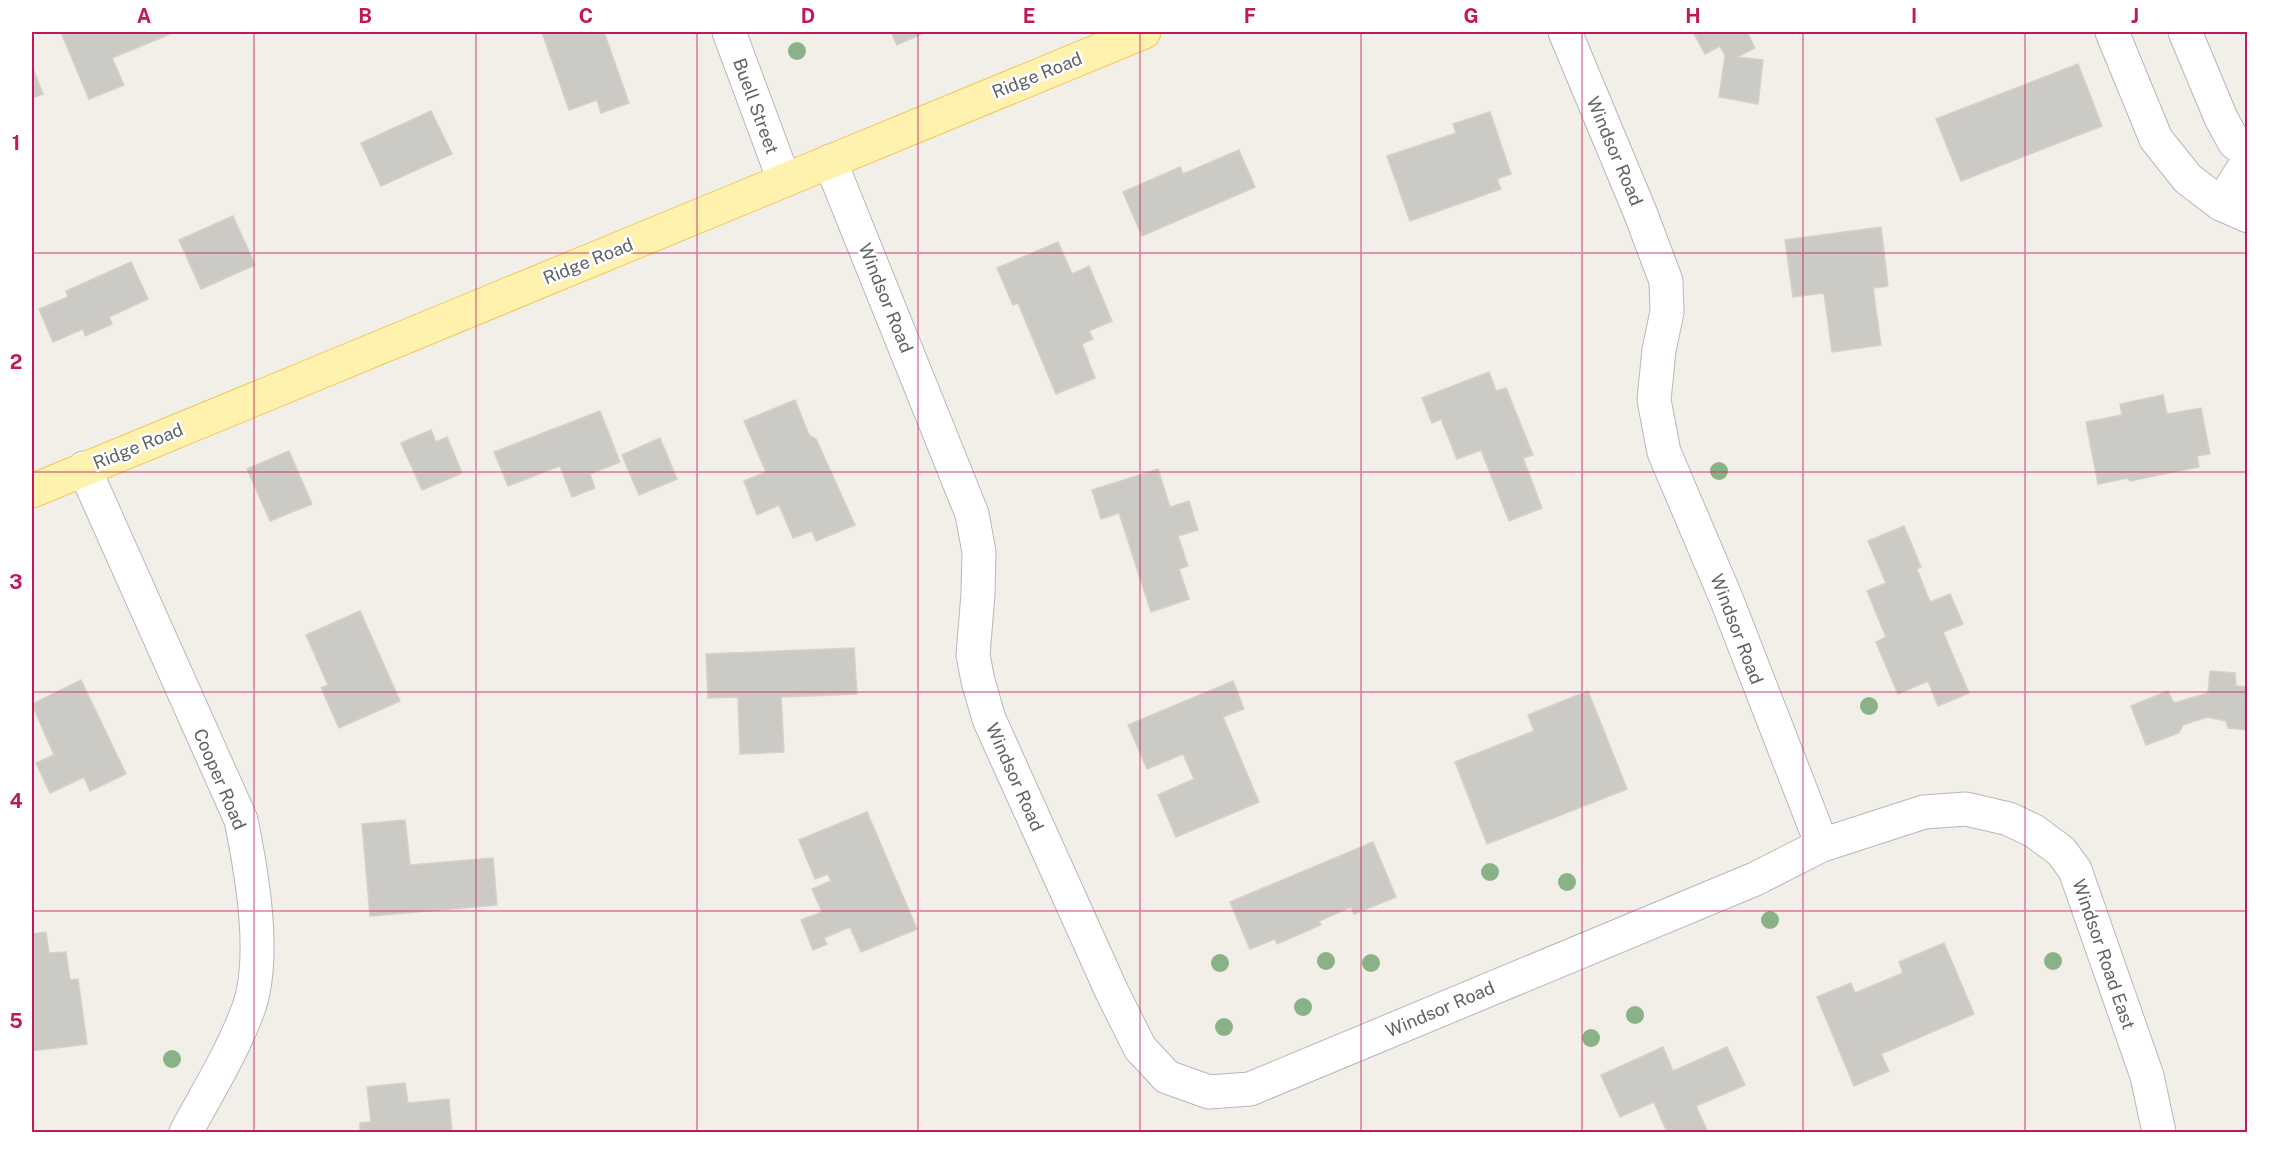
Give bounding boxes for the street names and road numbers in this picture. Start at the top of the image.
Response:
street label: Ridge Road [989,47,1085,103]
street label: Buell Street [729,55,783,157]
street label: Windsor Road [1583,93,1647,209]
street label: Ridge Road [540,233,636,289]
street label: Windsor Road [855,240,917,356]
street label: Ridge Road [90,418,186,474]
street label: Windsor Road [1706,571,1768,687]
street label: Windsor Road [982,720,1048,834]
street label: Cooper Road [189,725,251,833]
street label: Windsor Road East [2068,876,2140,1032]
street label: Windsor Road [1382,977,1498,1041]

